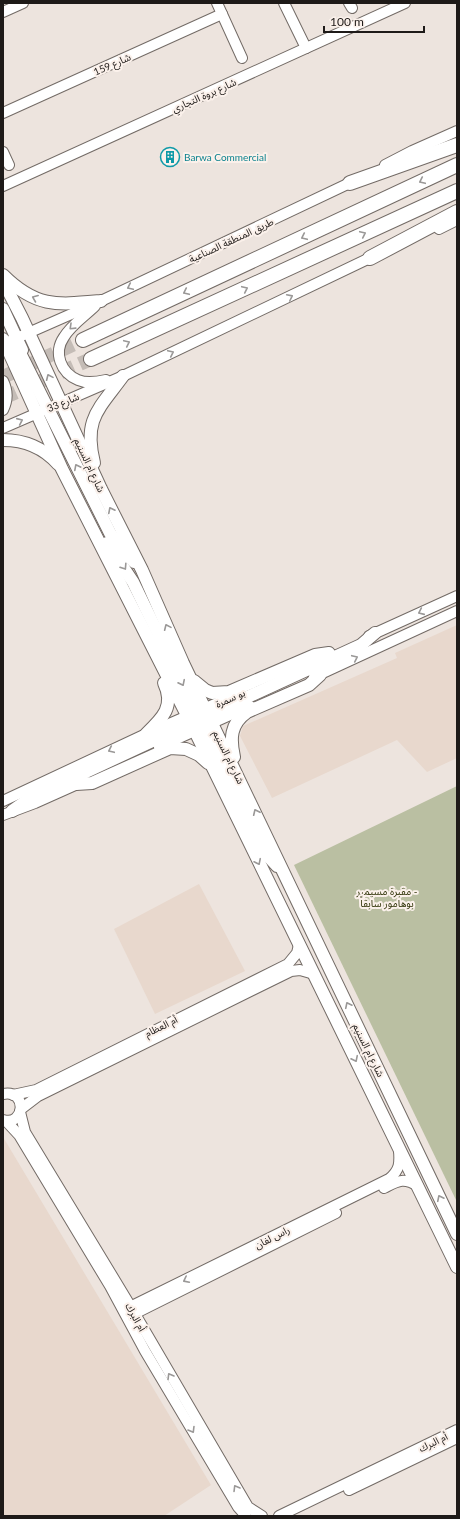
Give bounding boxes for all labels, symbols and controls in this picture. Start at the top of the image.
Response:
scale bar [324,8,424,34]
text: 100 m [330,14,364,29]
street label: شارع 159 [92,50,133,79]
street label: شارع بروة التجاري [170,75,239,117]
building icon: Barwa Commercial [159,146,181,168]
place label: Barwa Commercial [184,151,266,163]
one-way arrow [418,177,425,185]
street label: طريق المنطقة الصناعية [187,215,276,266]
one-way arrow [359,231,366,239]
one-way arrow [301,232,308,240]
one-way arrow [127,282,135,290]
one-way arrow [241,285,248,293]
one-way arrow [183,287,191,295]
one-way arrow [285,294,293,302]
one-way arrow [31,295,38,303]
one-way arrow [69,322,77,330]
one-way arrow [123,339,130,347]
one-way arrow [167,350,174,358]
one-way arrow [46,374,54,382]
street label: شارع 33 [45,390,82,416]
one-way arrow [16,418,23,426]
street label: شارع ام السنيم [70,436,108,495]
one-way arrow [74,464,81,471]
one-way arrow [109,507,116,514]
one-way arrow [119,563,126,570]
one-way arrow [418,608,425,616]
one-way arrow [164,624,172,632]
one-way arrow [351,655,358,663]
one-way arrow [177,679,185,686]
street label: بو سمرة [213,686,247,711]
street label: شارع ام السنيم [208,728,247,787]
one-way arrow [107,745,115,753]
one-way arrow [253,809,261,817]
one-way arrow [253,858,261,865]
park label: مقبرة مسيمير - بوهامور سابقاً [355,885,418,910]
one-way arrow [345,1002,353,1010]
street label: أم العظام [143,1013,181,1042]
street label: شارع ام السنيم [348,1021,387,1080]
one-way arrow [350,1055,358,1062]
one-way arrow [437,1195,445,1203]
street label: راس لفان [252,1223,292,1252]
one-way arrow [183,1275,190,1283]
street label: أم البرك [121,1301,149,1335]
one-way arrow [168,1373,175,1380]
one-way arrow [187,1426,195,1433]
street label: أم البرك [417,1430,451,1457]
one-way arrow [234,1485,241,1492]

